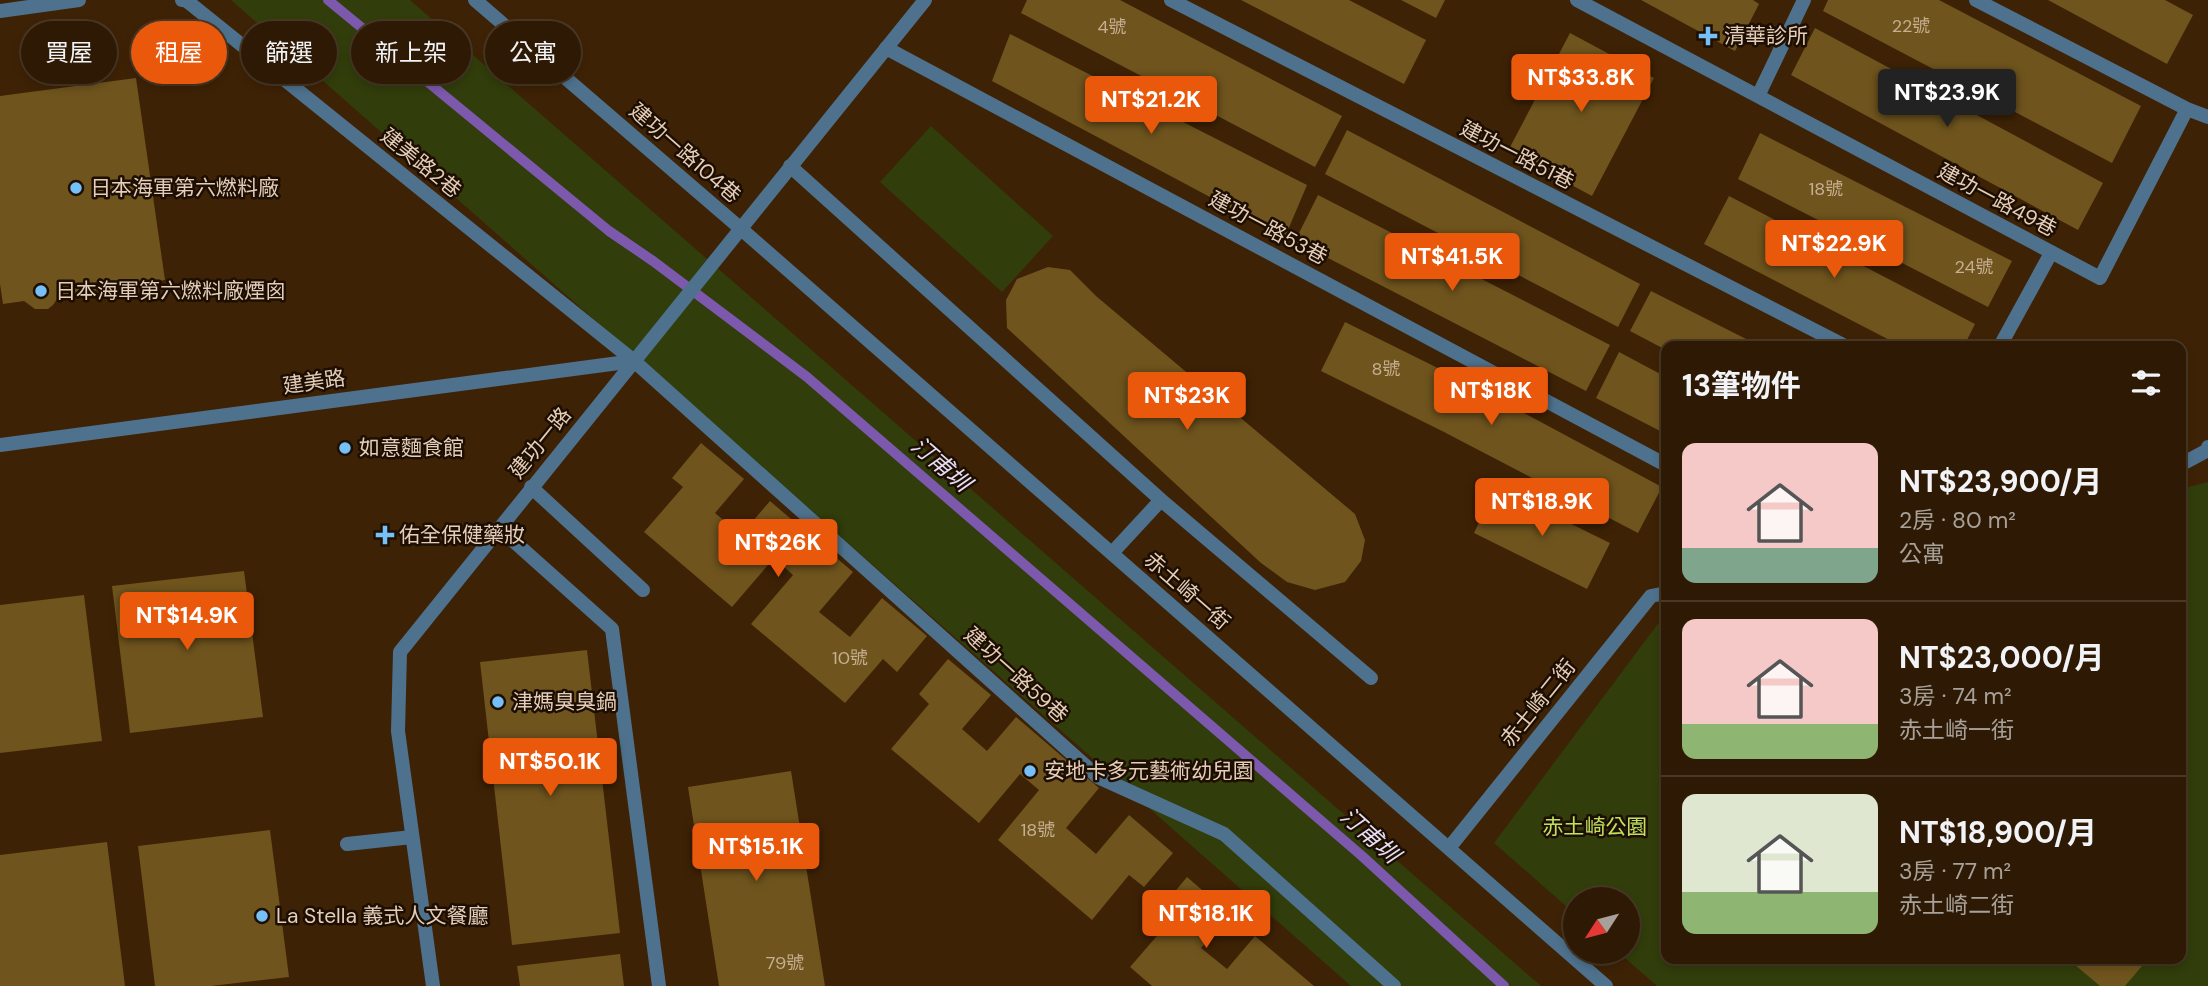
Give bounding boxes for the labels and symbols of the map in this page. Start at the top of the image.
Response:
house number: 22號 [1892,14,1930,38]
house number: 4號 [1098,15,1126,39]
place label: 清華診所 [1724,22,1808,50]
marker: 清華診所 [1698,26,1718,46]
pin: NT$33.8K [1509,54,1653,114]
pin: NT$23.9K [1875,69,2019,129]
pin: NT$21.2K [1079,76,1223,136]
street label: 建功一路104巷 [623,97,747,209]
street label: 建功一路51巷 [1455,114,1579,196]
street label: 建美路2巷 [375,122,467,204]
street label: 建功一路49巷 [1933,157,2061,243]
place label: 日本海軍第六燃料廠 [90,174,279,202]
house number: 18號 [1809,177,1843,201]
marker: 日本海軍第六燃料廠 [68,180,84,196]
street label: 建功一路53巷 [1204,185,1332,271]
pin: NT$22.9K [1762,220,1906,280]
pin: NT$41.5K [1380,233,1524,293]
house number: 24號 [1955,255,1994,279]
place label: 日本海軍第六燃料廠煙囪 [55,277,286,305]
marker: 日本海軍第六燃料廠煙囪 [33,283,49,299]
house number: 8號 [1372,357,1400,381]
street label: 建美路 [281,364,347,400]
pin: NT$18K [1434,368,1548,427]
pin: NT$23K [1130,372,1244,432]
street label: 建功一路 [503,402,577,484]
water label: 汀甫圳 [905,430,979,500]
place label: 如意麵食館 [359,434,464,462]
marker: 如意麵食館 [337,440,353,456]
pin: NT$18.9K [1470,478,1614,538]
pin: NT$26K [721,520,835,579]
place label: 佑全保健藥妝 [399,521,525,549]
marker: 佑全保健藥妝 [377,527,393,543]
street label: 赤土崎一街 [1138,546,1236,636]
pin: NT$14.9K [115,592,259,652]
street label: 建功一路59巷 [958,621,1074,729]
house number: 10號 [832,646,868,670]
street label: 赤土崎二街 [1494,653,1582,753]
place label: 津媽臭臭鍋 [512,688,617,716]
marker: 津媽臭臭鍋 [490,694,506,710]
pin: NT$50.1K [478,738,622,798]
place label: 安地卡多元藝術幼兒園 [1044,757,1254,785]
marker: 安地卡多元藝術幼兒園 [1022,763,1038,779]
water label: 汀甫圳 [1334,801,1408,871]
park label: 赤土崎公園 [1543,813,1648,841]
house number: 18號 [1021,818,1055,842]
pin: NT$15.1K [684,824,828,883]
north arrow [1563,887,1640,964]
pin: NT$18.1K [1134,890,1278,950]
place label: La Stella 義式人文餐廳 [276,902,489,930]
marker: La Stella 義式人文餐廳 [254,908,270,924]
house number: 79號 [766,951,804,975]

